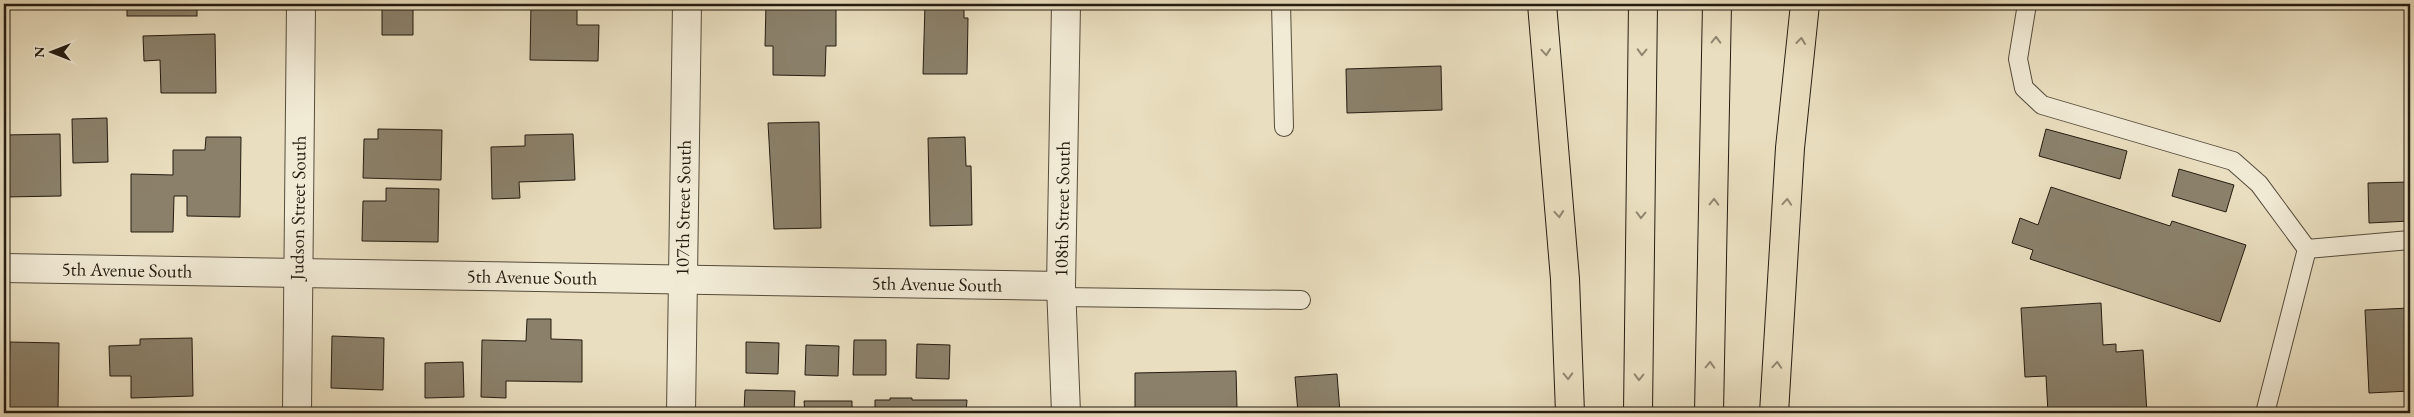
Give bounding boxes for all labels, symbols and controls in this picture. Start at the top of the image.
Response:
north arrow [28,28,78,78]
one-way arrow [1711,35,1722,43]
one-way arrow [1796,36,1807,44]
text: N [30,46,48,58]
one-way arrow [1540,49,1551,57]
one-way arrow [1637,49,1647,57]
street label: Judson Street South [284,135,312,283]
street label: 107th Street South [669,139,697,276]
street label: 108th Street South [1048,140,1076,277]
one-way arrow [1709,198,1719,206]
one-way arrow [1781,198,1792,206]
one-way arrow [1553,211,1564,219]
one-way arrow [1635,211,1646,219]
street label: 5th Avenue South [61,256,193,284]
street label: 5th Avenue South [466,263,598,291]
street label: 5th Avenue South [871,270,1003,298]
one-way arrow [1705,360,1716,368]
one-way arrow [1771,360,1782,368]
one-way arrow [1563,373,1574,381]
one-way arrow [1634,374,1644,382]

